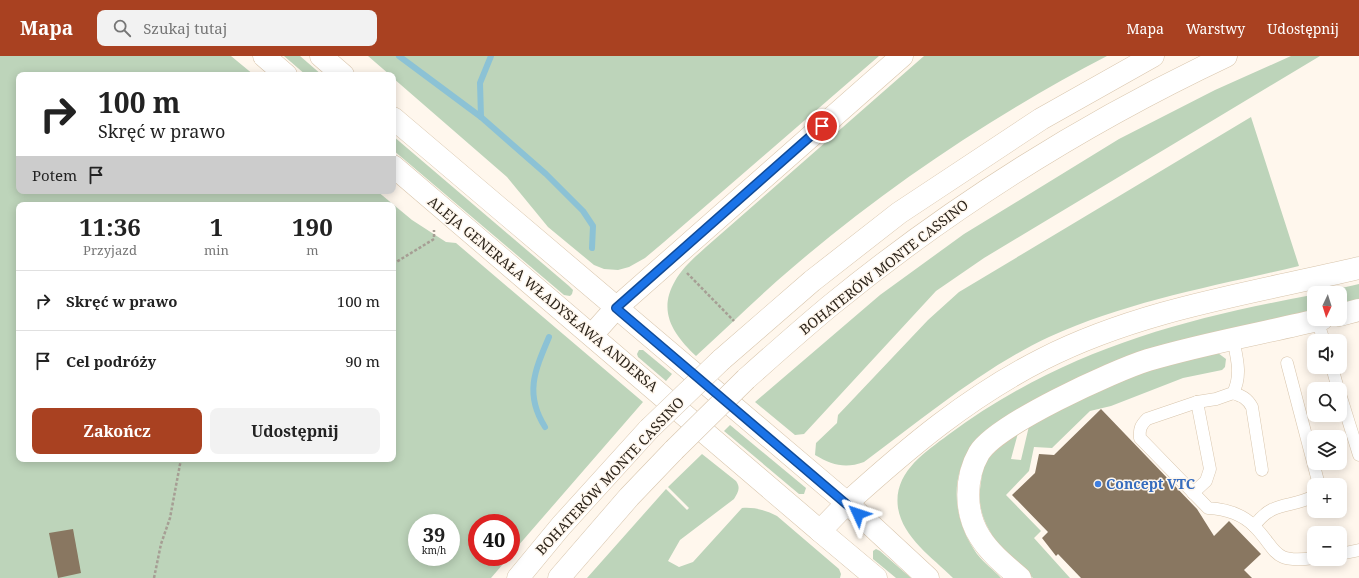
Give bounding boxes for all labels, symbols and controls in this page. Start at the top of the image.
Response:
search box [97,10,377,46]
text: Mapa [20,15,73,41]
icon: search [111,17,133,39]
text: Szukaj tutaj [143,18,227,38]
text: Mapa [1126,19,1164,38]
text: Warstwy [1186,19,1245,38]
text: Udostępnij [1267,19,1339,38]
text: 100 m [98,83,180,121]
icon: right [32,88,84,140]
pin [805,109,839,143]
icon: arrive [811,115,833,137]
text: Skręć w prawo [98,119,225,143]
icon: arrive [85,164,107,186]
text: Potem [32,165,77,185]
street label: ALEJA GENERAŁA WŁADYSŁAWA ANDERSA [424,192,663,396]
street label: BOHATERÓW MONTE CASSINO [795,195,972,339]
text: 11:36 [79,210,141,243]
text: 1 [210,210,223,243]
text: 190 [292,210,333,243]
text: Przyjazd [83,241,137,259]
text: min [204,241,229,259]
text: m [306,241,319,259]
north arrow [1307,286,1347,326]
map controls [1307,286,1347,566]
icon: right [32,290,54,312]
text: Skręć w prawo [66,291,177,311]
text: 100 m [337,291,380,311]
button: sound [1307,334,1347,374]
icon: arrive [32,350,54,372]
text: Cel podróży [66,351,156,371]
text: 90 m [345,351,380,371]
button: search [1307,382,1347,422]
street label: BOHATERÓW MONTE CASSINO [531,393,688,559]
button: Zakończ [32,408,202,454]
button: Udostępnij [210,408,380,454]
button: layers [1307,430,1347,470]
place label: Concept VTC [1106,474,1195,493]
button: + [1307,478,1347,518]
marker: Concept VTC [1093,479,1103,489]
position arrow [837,493,879,535]
speed limit sign: 40 [468,514,520,566]
text: 39 [423,521,445,548]
button: − [1307,526,1347,566]
text: km/h [422,543,446,557]

